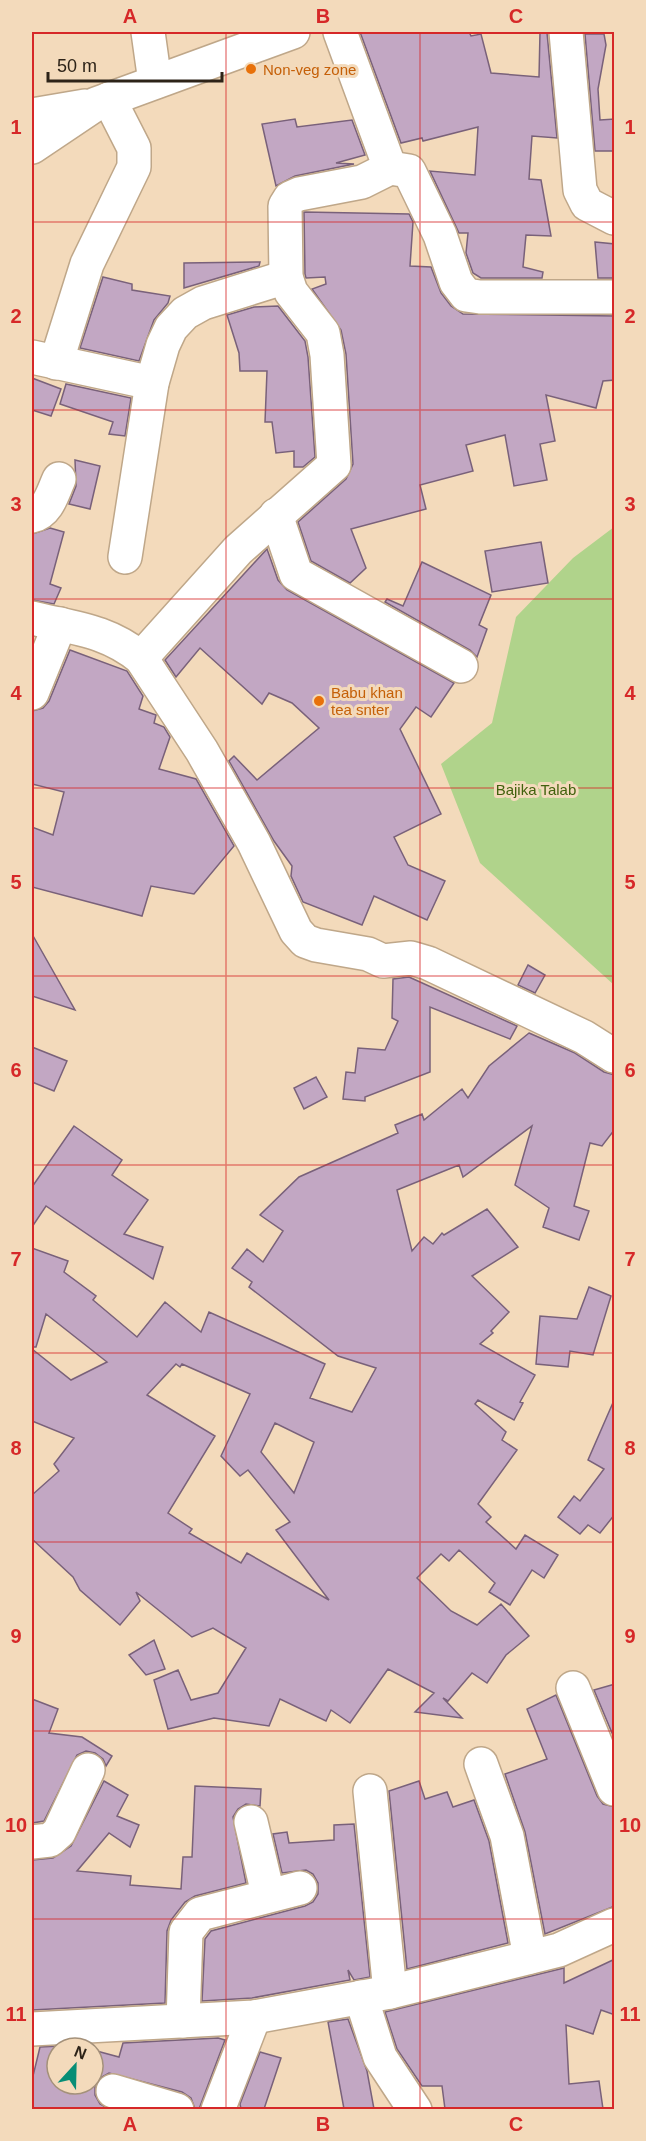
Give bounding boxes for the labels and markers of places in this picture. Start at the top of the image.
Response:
place label: Non-veg zone [263,61,356,78]
marker: Non-veg zone [244,62,258,76]
place label: Babu khan tea snter [331,684,403,718]
marker: Babu khan tea snter [312,694,326,708]

